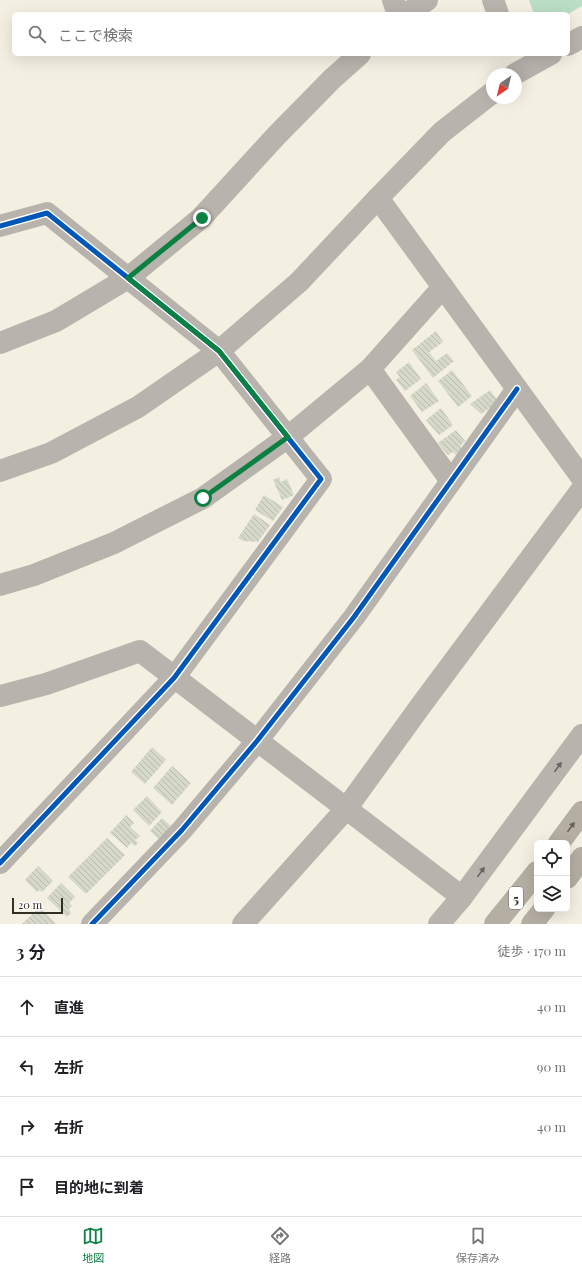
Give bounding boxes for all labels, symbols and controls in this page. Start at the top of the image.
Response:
search box [12,12,570,56]
icon: search [26,23,48,45]
text: ここで検索 [58,25,133,45]
north arrow [486,68,522,104]
route end [193,209,211,227]
route start [194,489,212,507]
one-way arrow [554,762,562,772]
one-way arrow [566,822,575,833]
map controls [534,840,570,912]
button: locate [534,840,570,876]
one-way arrow [477,866,485,877]
button: layers [534,876,570,912]
road number: 5 [509,887,523,909]
scale bar [12,896,63,915]
text: 20 m [18,897,42,912]
text: 3 分 [16,940,45,962]
text: 徒歩 · 170 m [497,942,566,959]
icon: ahead [16,996,38,1018]
text: 直進 [54,997,84,1017]
text: 40 m [537,998,566,1015]
icon: left [16,1056,38,1078]
text: 左折 [54,1057,84,1077]
text: 90 m [537,1058,566,1075]
icon: right [16,1116,38,1138]
text: 右折 [54,1117,84,1137]
text: 40 m [537,1118,566,1135]
icon: arrive [16,1176,38,1198]
text: 目的地に到着 [54,1177,144,1197]
tab: 地図 [82,1225,104,1265]
tab: 経路 [269,1225,291,1265]
tab: 保存済み [456,1225,500,1265]

